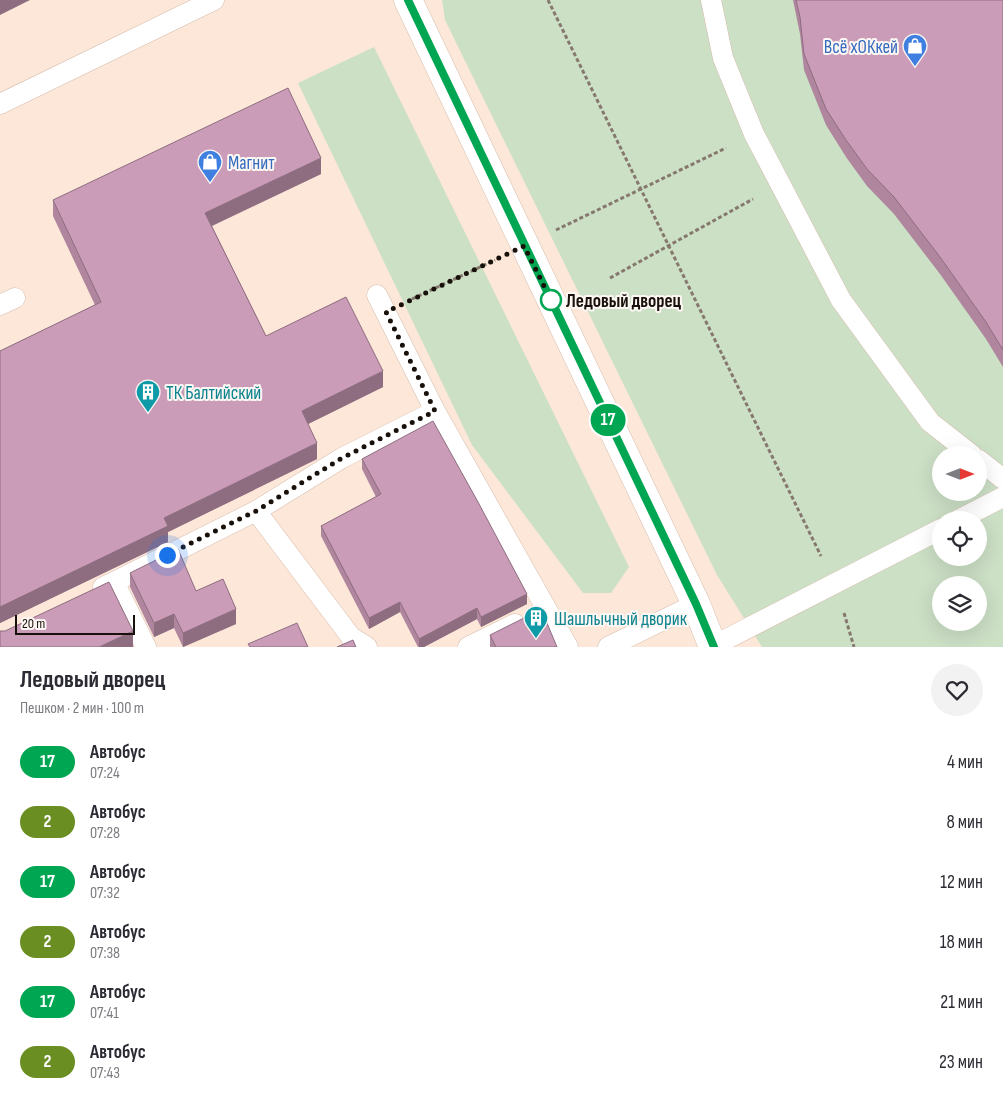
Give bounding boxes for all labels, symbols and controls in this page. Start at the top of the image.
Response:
shop icon: Всё хОКкей [902,33,928,67]
place label: Всё хОКкей [824,36,898,59]
shop icon: Магнит [197,149,223,183]
place label: Магнит [228,152,275,175]
marker: Ледовый дворец [540,289,562,311]
place label: Ледовый дворец [566,290,682,313]
building icon: ТК Балтийский [135,379,161,413]
place label: ТК Балтийский [166,382,261,405]
line badge: 17 [586,404,630,436]
text: 17 [601,409,615,430]
north arrow [932,446,988,501]
map controls [932,446,987,631]
button: locate [932,511,987,566]
your location [155,543,180,568]
button: layers [932,576,987,631]
building icon: Шашлычный дворик [523,605,549,639]
place label: Шашлычный дворик [554,608,688,631]
scale bar [15,612,135,635]
text: 20 m [22,615,45,632]
button: heart [931,664,983,716]
text: Ледовый дворец [20,665,165,694]
text: Пешком · 2 мин · 100 m [20,699,144,718]
text: Автобус [90,741,146,764]
text: 17 [40,751,55,772]
text: 4 мин [947,751,983,774]
text: 07:24 [90,764,120,783]
text: Автобус [90,801,146,824]
text: 2 [44,811,51,832]
text: 8 мин [947,811,983,834]
text: 07:28 [90,824,120,843]
text: Автобус [90,861,146,884]
text: 17 [40,871,55,892]
text: 12 мин [940,871,983,894]
text: 07:32 [90,884,120,903]
text: Автобус [90,921,146,944]
text: 2 [44,931,51,952]
text: 18 мин [940,931,983,954]
text: 07:38 [90,944,120,963]
text: Автобус [90,981,146,1004]
text: 17 [40,991,55,1012]
text: 21 мин [940,991,983,1014]
text: 07:41 [90,1004,119,1023]
text: Автобус [90,1041,146,1064]
text: 2 [44,1051,51,1072]
text: 23 мин [939,1051,983,1074]
text: 07:43 [90,1064,120,1083]

